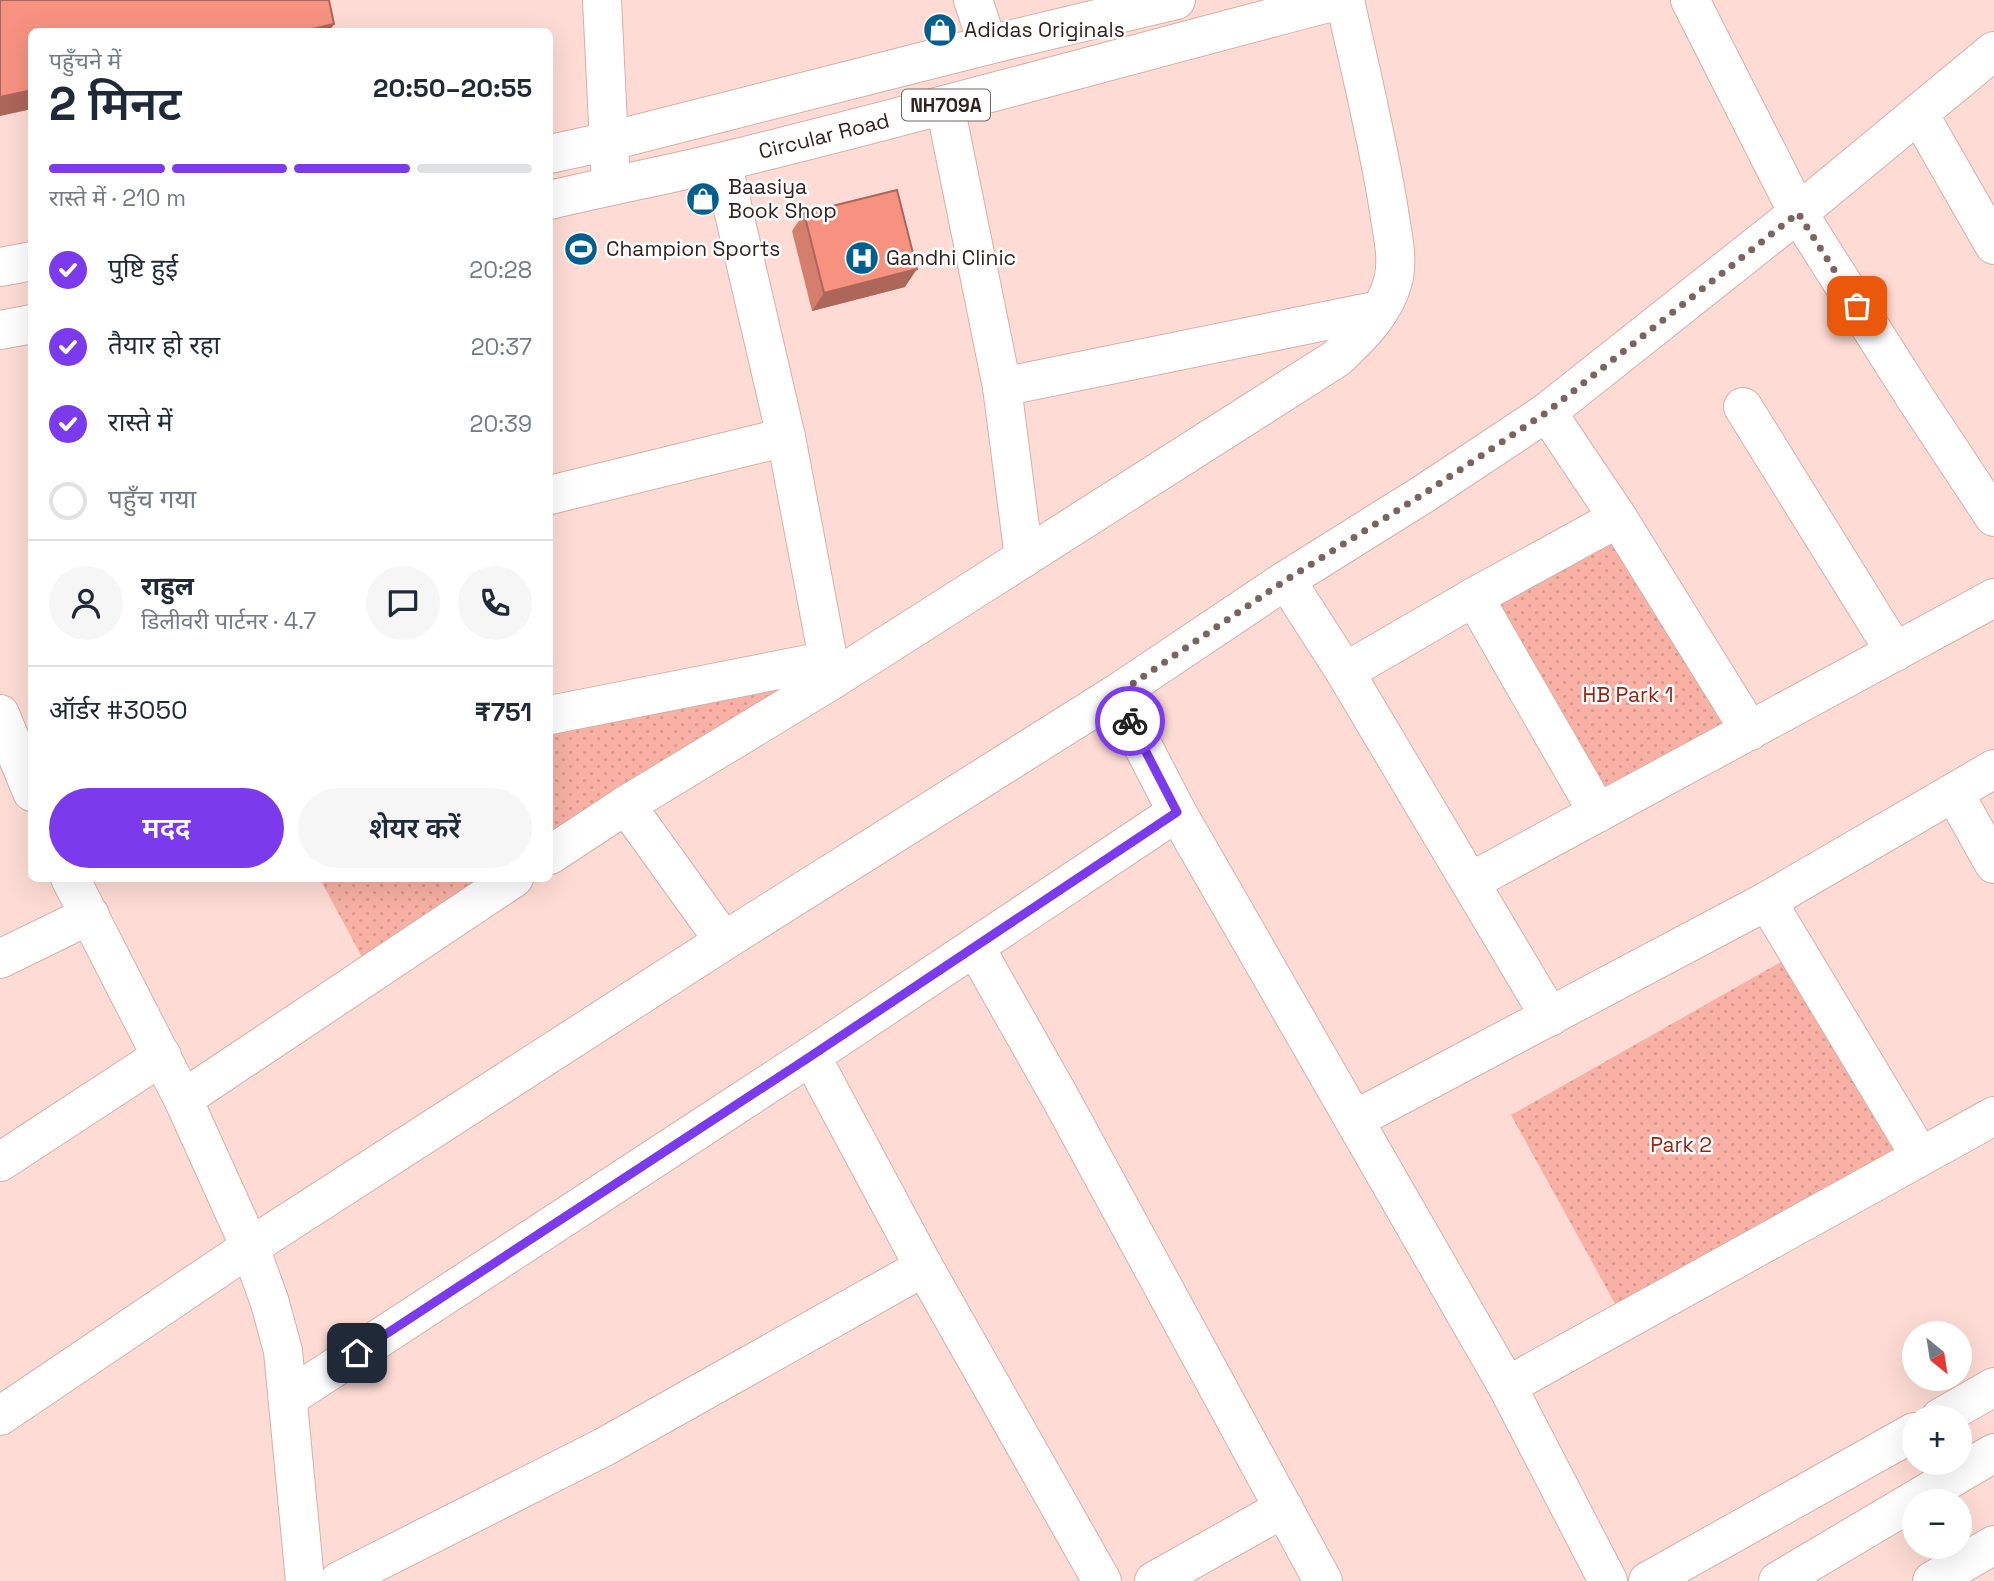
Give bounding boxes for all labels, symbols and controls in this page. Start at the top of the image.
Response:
shop icon: Adidas Originals [921,11,959,49]
place label: Adidas Originals [964,16,1125,43]
text: पहुँचने में [49,46,121,76]
text: 20:50–20:55 [373,71,532,105]
text: 2 मिनट [49,75,181,133]
road number: NH709A [902,90,990,120]
street label: Circular Road [756,106,892,165]
place label: Baasiya Book Shop [728,173,837,224]
shop icon: Baasiya Book Shop [684,180,722,218]
text: रास्ते में · 210 m [49,183,186,213]
sports icon: Champion Sports [562,230,600,268]
place label: Champion Sports [606,235,780,262]
hospital icon: Gandhi Clinic [843,239,881,277]
place label: Gandhi Clinic [886,244,1016,271]
icon: check [49,251,87,289]
text: पुष्टि हुई [108,251,178,285]
text: 20:28 [469,255,532,285]
pin [1827,276,1887,336]
icon: bag [1838,287,1876,325]
icon: check [49,328,87,366]
text: तैयार हो रहा [108,328,220,362]
text: 20:37 [471,332,532,362]
icon: check [49,405,87,443]
text: रास्ते में [108,405,173,439]
text: 20:39 [470,409,532,439]
text: पहुँच गया [108,482,196,516]
button: person [49,566,123,640]
button: chat [366,566,440,640]
button: phone [458,566,532,640]
text: राहुल [141,569,194,603]
text: डिलीवरी पार्टनर · 4.7 [141,606,316,636]
park label: HB Park 1 [1583,681,1673,708]
courier [1095,686,1165,756]
text: ऑर्डर #3050 [49,693,188,727]
text: ₹751 [475,695,532,729]
icon: bike [1111,702,1149,740]
button: मदद [49,788,284,868]
button: शेयर करें [298,788,532,868]
park label: Park 2 [1650,1131,1712,1158]
north arrow [1902,1321,1972,1391]
map controls [1902,1321,1972,1559]
pin [327,1323,387,1383]
icon: home [338,1334,376,1372]
button: + [1902,1405,1972,1475]
button: − [1902,1489,1972,1559]

